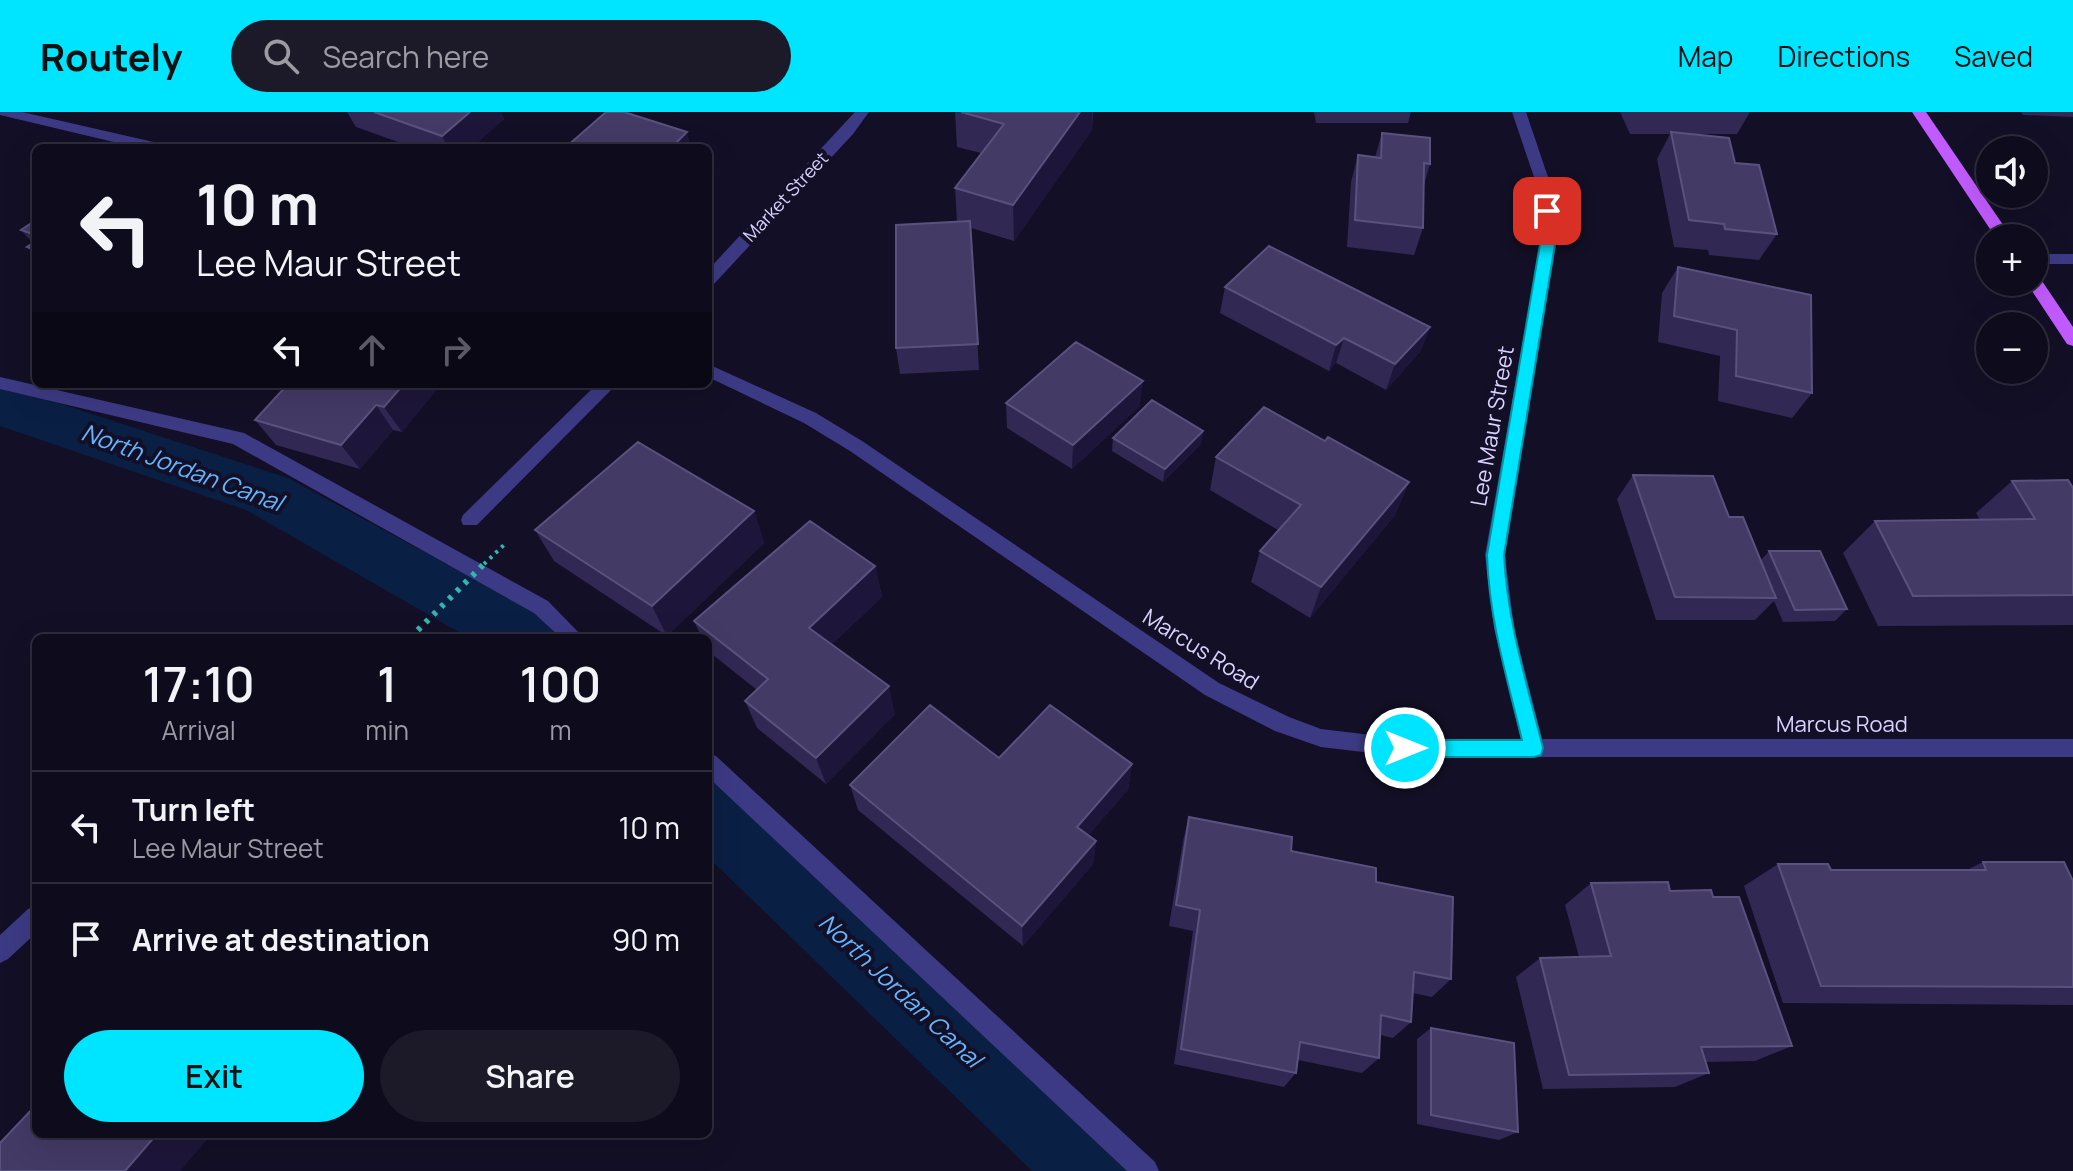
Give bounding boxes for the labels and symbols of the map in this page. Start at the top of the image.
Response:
street label: Market Street [737,146,833,246]
pin [1513,177,1581,245]
street label: Lee Maur Street [1463,343,1521,508]
water label: North Jordan Canal [77,415,291,520]
street label: Marcus Road [1137,601,1265,697]
position arrow [1363,706,1447,790]
street label: Marcus Road [1776,709,1908,739]
water label: North Jordan Canal [812,906,992,1077]

